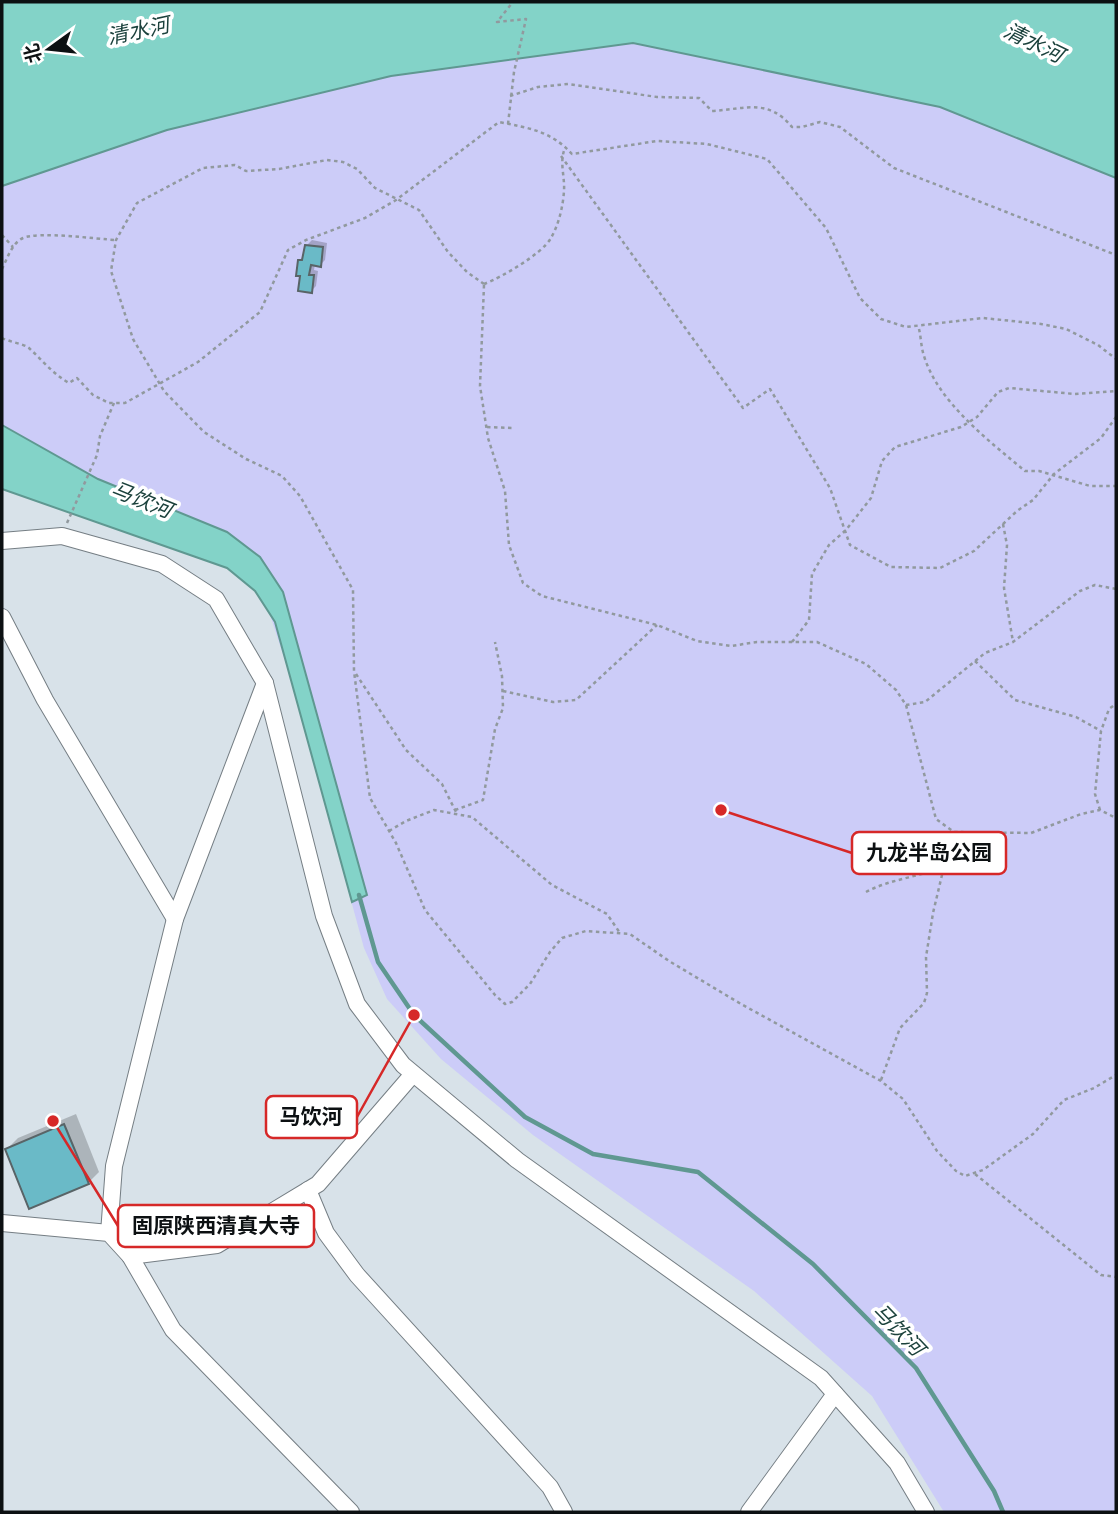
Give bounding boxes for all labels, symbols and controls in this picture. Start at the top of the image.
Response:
water label: 清水河 [104,9,176,50]
north arrow [14,14,84,84]
water label: 清水河 [1000,16,1072,70]
text: 北 [18,41,48,66]
water label: 马饮河 [108,474,180,525]
callout: 九龙半岛公园 [852,832,1006,874]
text: 九龙半岛公园 [866,838,992,866]
callout: 马饮河 [266,1096,357,1138]
text: 马饮河 [280,1102,343,1130]
callout: 固原陕西清真大寺 [118,1205,314,1247]
text: 固原陕西清真大寺 [132,1211,300,1239]
water label: 马饮河 [867,1297,934,1364]

